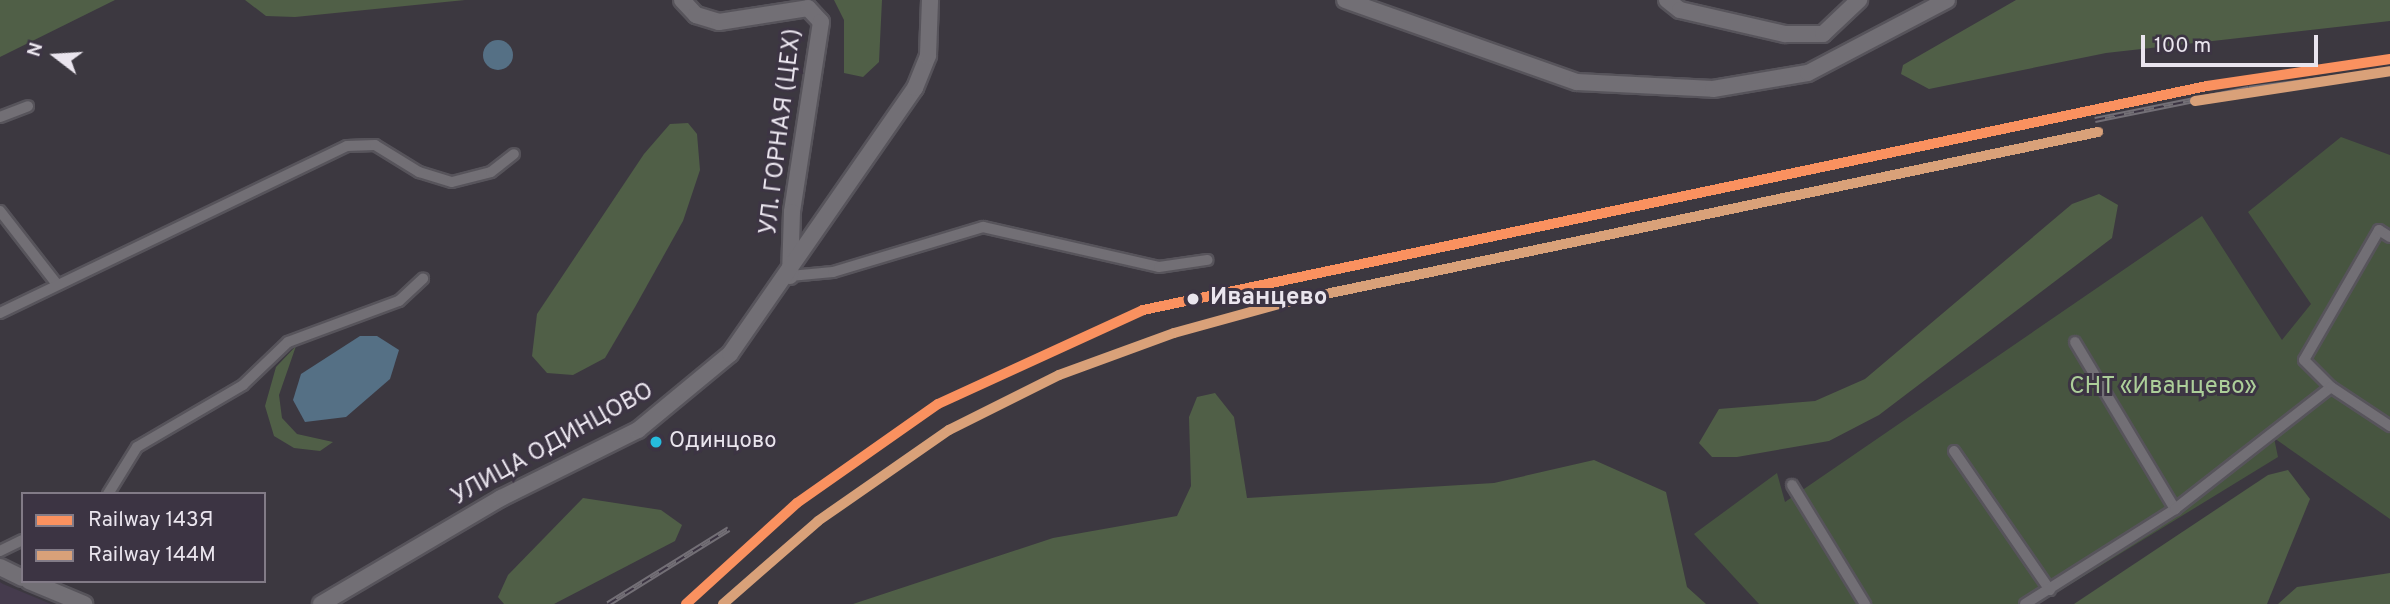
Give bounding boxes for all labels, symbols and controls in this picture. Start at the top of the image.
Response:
north arrow [21,21,91,91]
scale bar [2145,21,2322,65]
street label: УЛ. ГОРНАЯ (ЦЕХ) [755,27,809,237]
text: 100 m [2154,33,2211,60]
text: N [22,40,49,60]
place label: Иванцево [1210,285,1327,313]
marker: Иванцево [1182,288,1204,310]
park label: СНТ «Иванцево» [2069,374,2257,402]
street label: УЛИЦА ОДИНЦОВО [446,377,660,513]
place label: Одинцово [669,429,777,455]
marker: Одинцово [649,435,663,449]
legend [21,492,266,583]
text: Railway 143Я [88,507,214,534]
text: Railway 144М [88,542,216,569]

